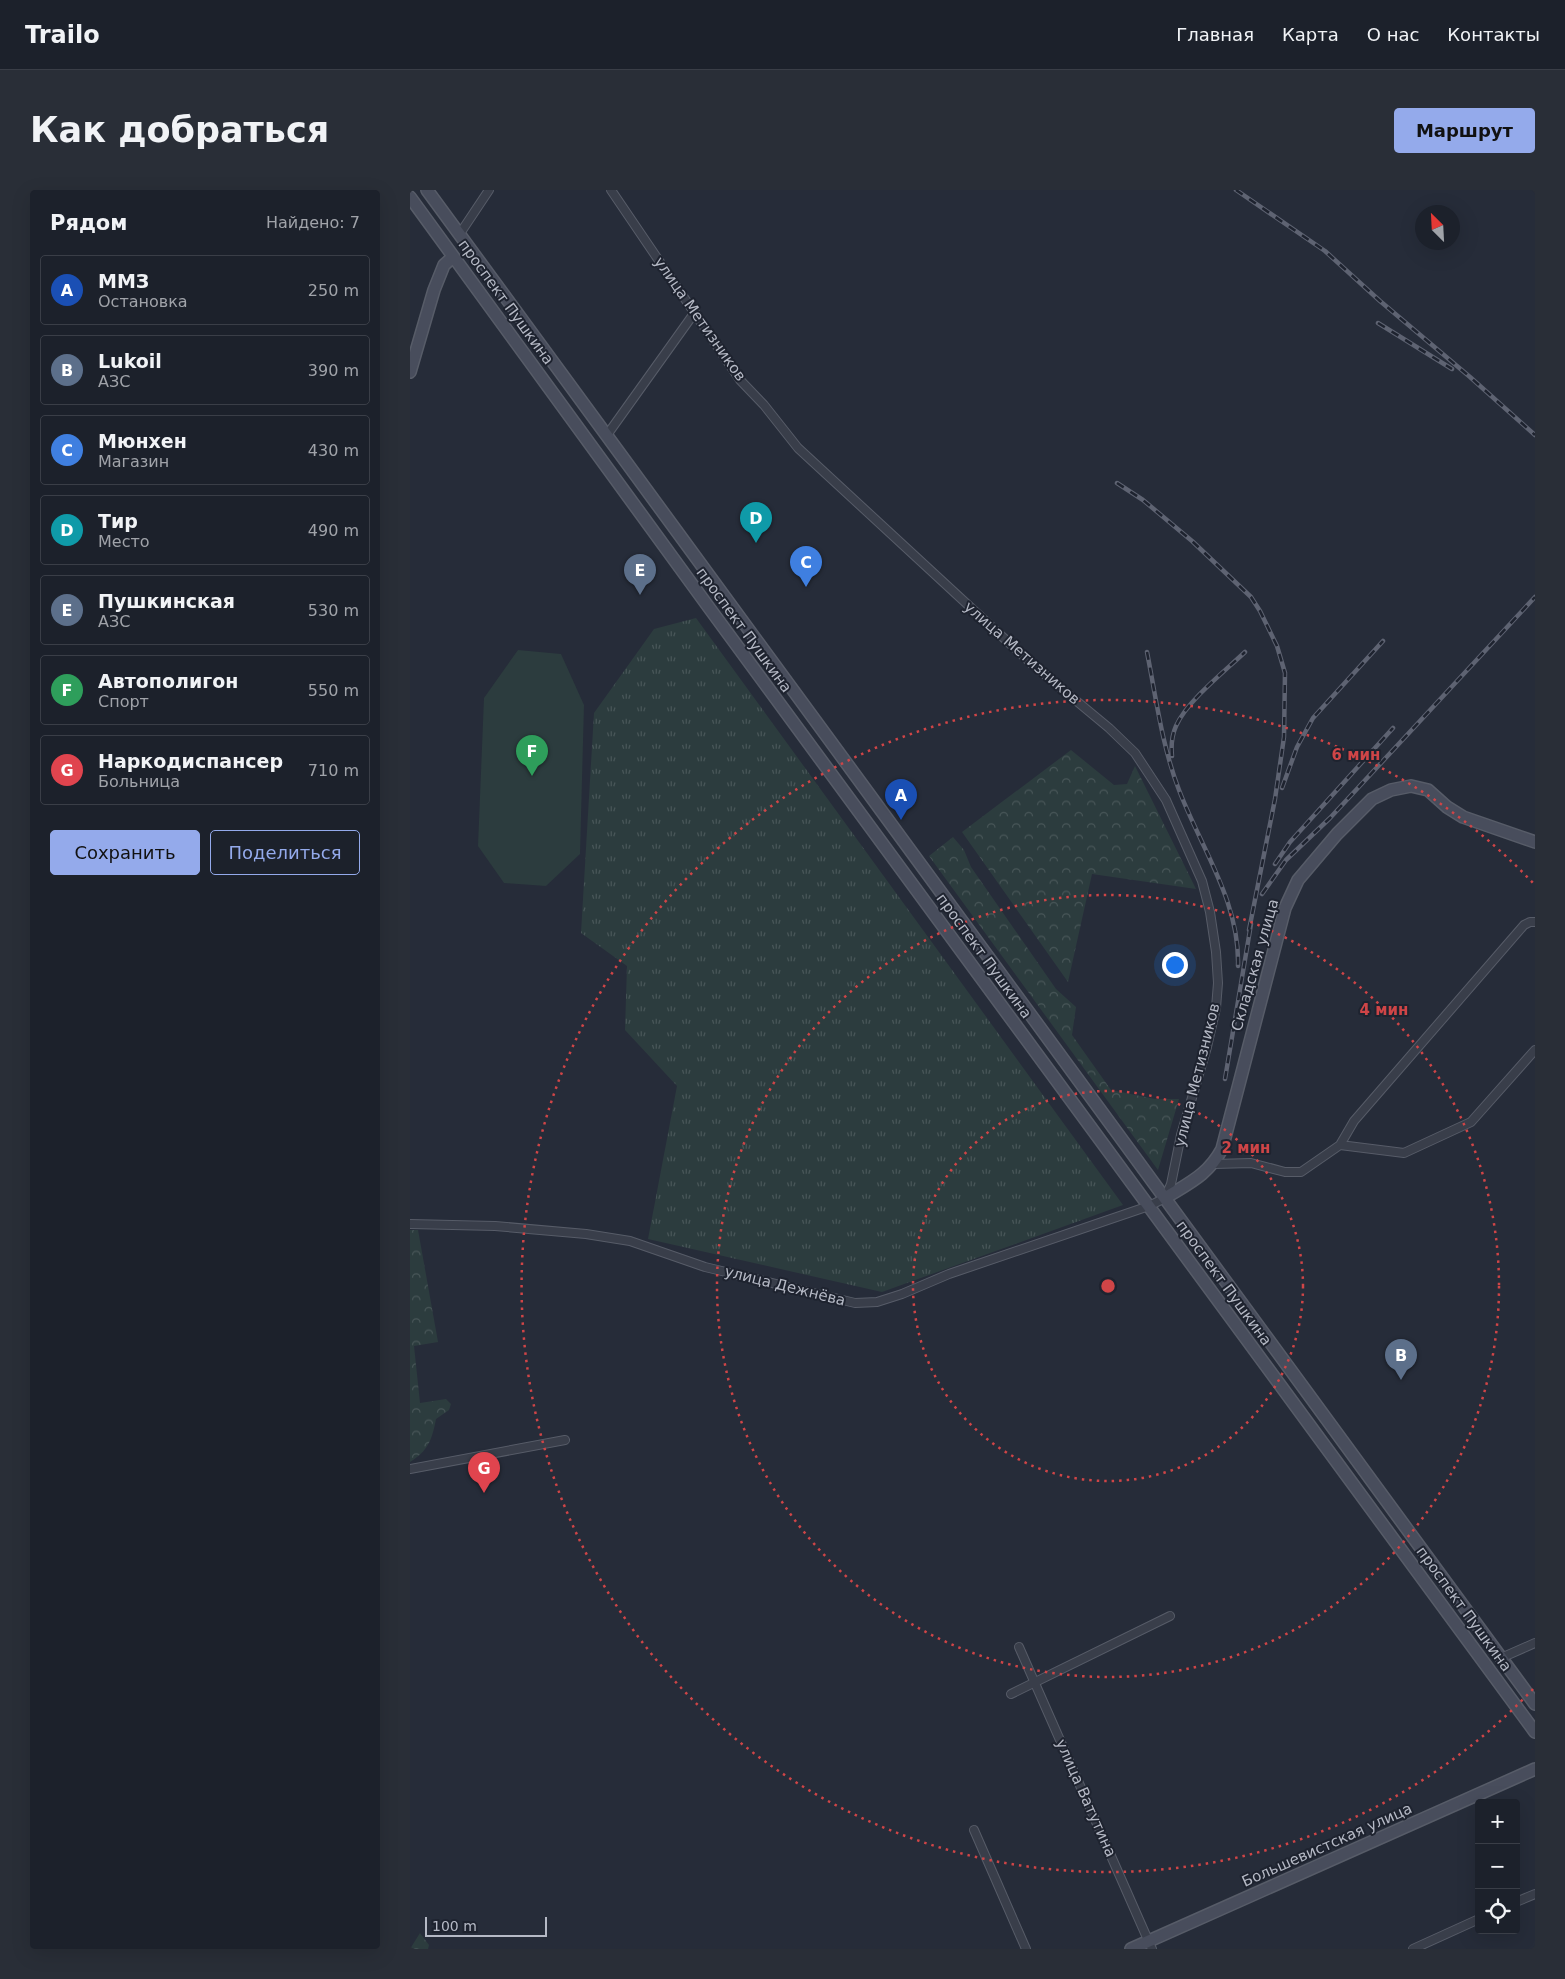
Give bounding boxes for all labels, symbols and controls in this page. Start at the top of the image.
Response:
text: Trailo [25,21,100,49]
text: Главная [1176,24,1254,45]
text: Карта [1282,24,1339,45]
text: О нас [1367,24,1419,45]
text: Контакты [1447,24,1540,45]
button: Маршрут [1394,108,1535,153]
text: Как добраться [30,110,329,150]
north arrow [1415,205,1460,250]
text: Рядом [50,211,127,235]
text: Найдено: 7 [266,213,360,232]
street label: проспект Пушкина [455,236,557,368]
street label: улица Метизников [650,253,750,385]
text: ММЗ [98,270,149,292]
text: A [61,281,73,300]
text: 250 m [308,281,359,300]
text: Остановка [98,292,188,311]
text: Lukoil [98,350,162,372]
text: B [61,361,73,380]
text: 390 m [308,361,359,380]
text: АЗС [98,372,130,391]
text: Мюнхен [98,430,187,452]
text: C [61,441,73,460]
text: 430 m [308,441,359,460]
text: Магазин [98,452,169,471]
pin: D [740,502,772,543]
text: Тир [98,510,138,532]
text: D [60,521,74,540]
text: 490 m [308,521,359,540]
text: Место [98,532,150,551]
pin: C [790,546,822,587]
pin: E [624,554,656,595]
street label: проспект Пушкина [693,564,795,696]
text: Пушкинская [98,590,235,612]
street label: улица Метизников [960,598,1084,708]
text: E [62,601,72,620]
text: 530 m [308,601,359,620]
text: АЗС [98,612,130,631]
text: Автополигон [98,670,238,692]
text: F [62,681,72,700]
text: 550 m [308,681,359,700]
text: Спорт [98,692,149,711]
pin: F [516,735,548,776]
text: 6 мин [1332,746,1380,764]
text: Наркодиспансер [98,750,283,772]
text: G [60,761,74,780]
text: 710 m [308,761,359,780]
text: Больница [98,772,180,791]
pin: A [885,779,917,820]
button: Сохранить [50,830,200,875]
button: Поделиться [210,830,360,875]
street label: проспект Пушкина [933,890,1035,1022]
street label: Складская улица [1228,897,1282,1033]
your location [1162,952,1188,978]
street label: улица Метизников [1170,1001,1224,1149]
text: 4 мин [1360,1001,1408,1019]
text: 2 мин [1222,1139,1270,1157]
street label: проспект Пушкина [1173,1217,1275,1349]
street label: улица Дежнёва [723,1262,847,1310]
centre of rings [1099,1277,1117,1295]
pin: B [1385,1339,1417,1380]
pin: G [468,1452,500,1493]
street label: проспект Пушкина [1413,1543,1515,1675]
street label: улица Ватутина [1052,1736,1120,1860]
street label: Большевистская улица [1239,1799,1415,1891]
map controls [1475,1799,1520,1934]
button: + [1475,1799,1520,1844]
button: − [1475,1844,1520,1889]
button: locate [1475,1889,1520,1934]
scale bar [425,1914,548,1937]
text: 100 m [432,1918,477,1934]

